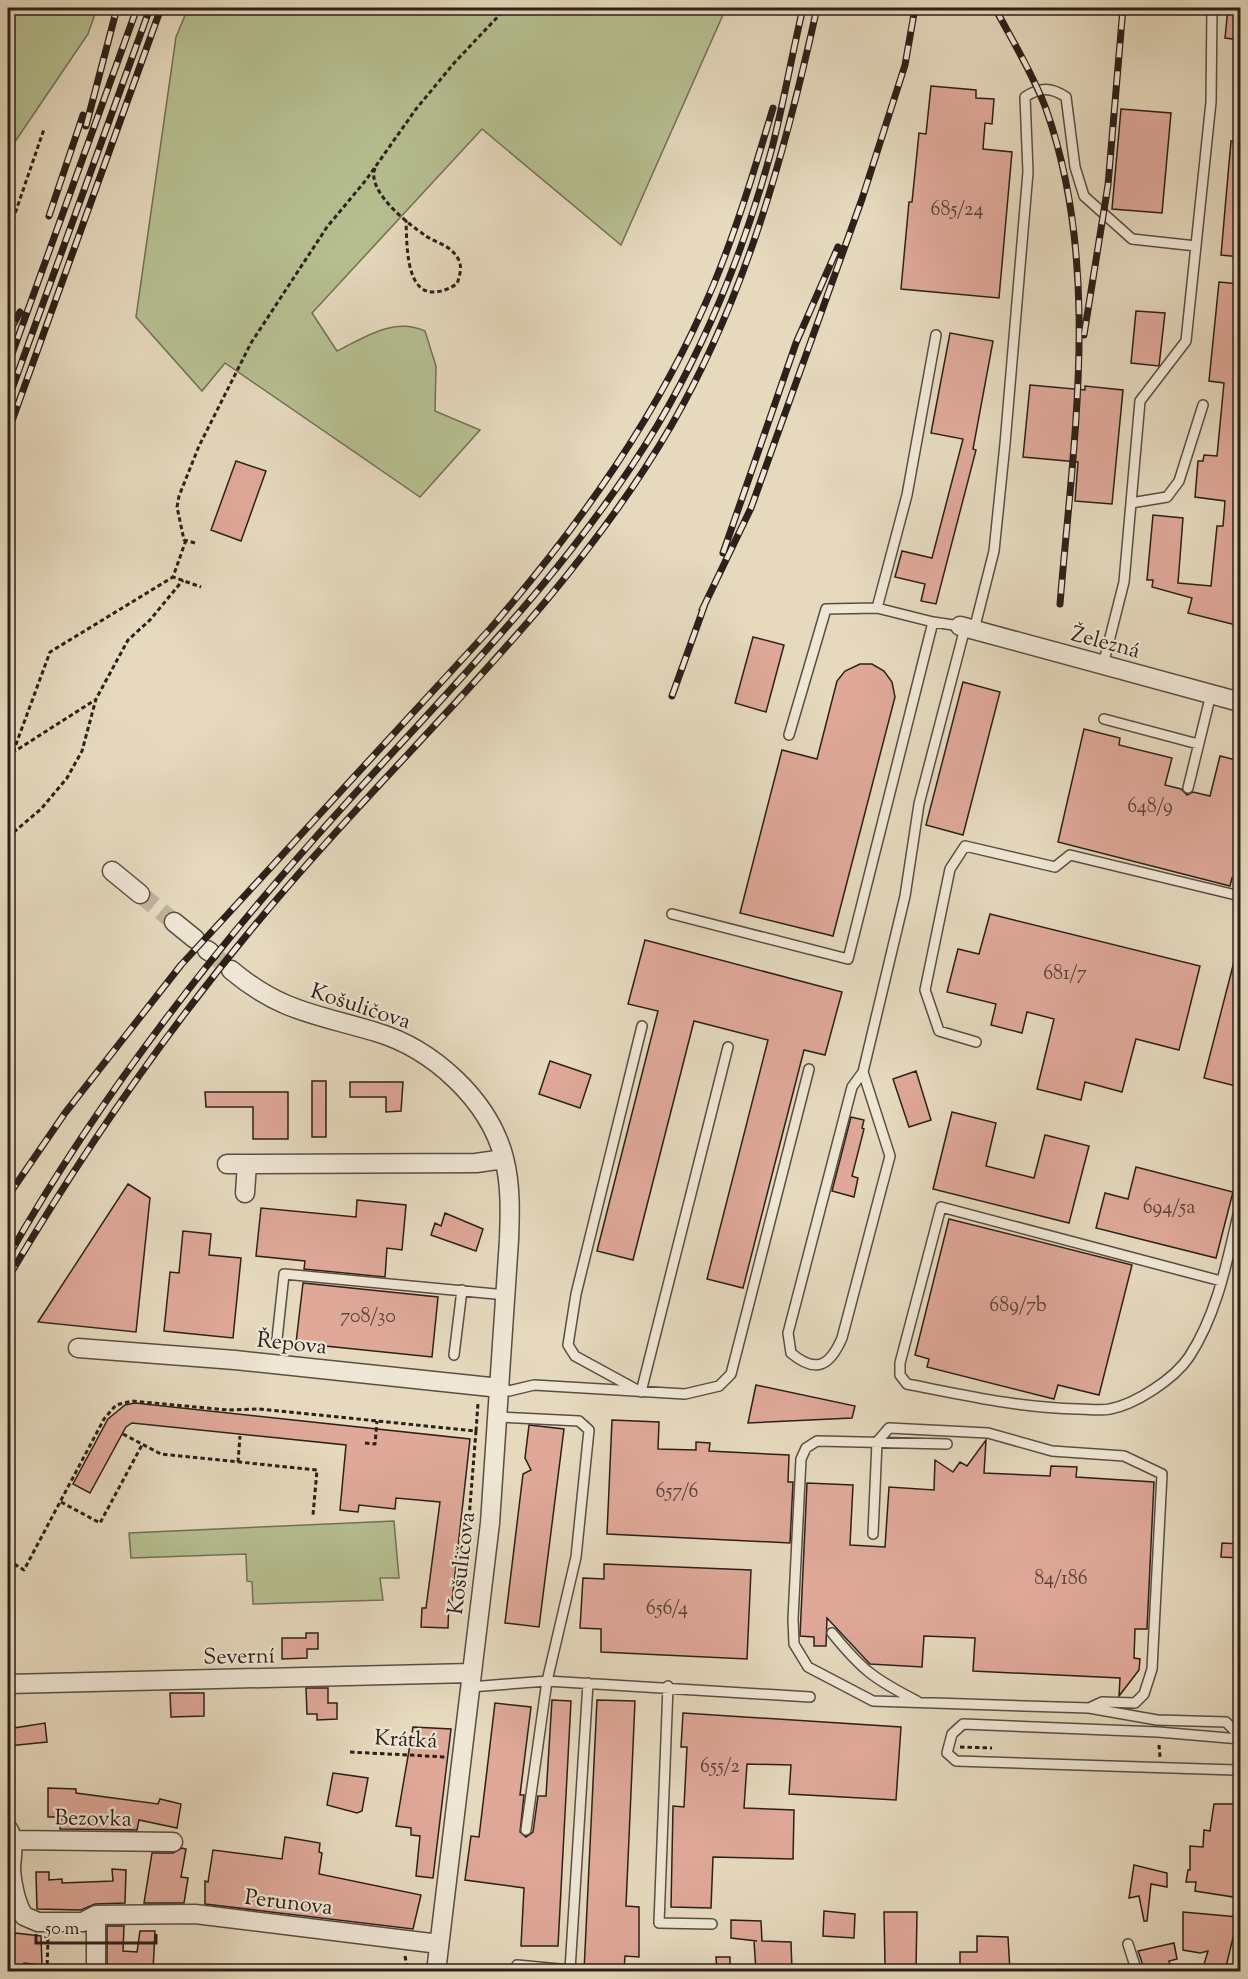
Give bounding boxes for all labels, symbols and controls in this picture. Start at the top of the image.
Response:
house number: 685/24 [931,196,983,225]
street label: Železná [1067,619,1143,668]
house number: 648/9 [1127,793,1173,822]
house number: 681/7 [1043,960,1087,989]
street label: Košuličova [306,977,414,1039]
house number: 694/5a [1143,1194,1195,1223]
house number: 689/7b [989,1292,1047,1321]
house number: 708/30 [340,1303,396,1332]
street label: Řepova [255,1324,328,1365]
house number: 657/6 [656,1478,699,1507]
street label: Košuličova [441,1510,485,1617]
house number: 84/186 [1034,1565,1088,1594]
house number: 656/4 [646,1595,688,1624]
street label: Severní [203,1641,275,1675]
street label: Krátká [373,1723,438,1759]
house number: 655/2 [700,1753,740,1782]
street label: Bezovka [54,1803,132,1837]
street label: Perunova [243,1883,334,1925]
scale bar [36,1907,156,1945]
text: 50 m [44,1917,80,1943]

